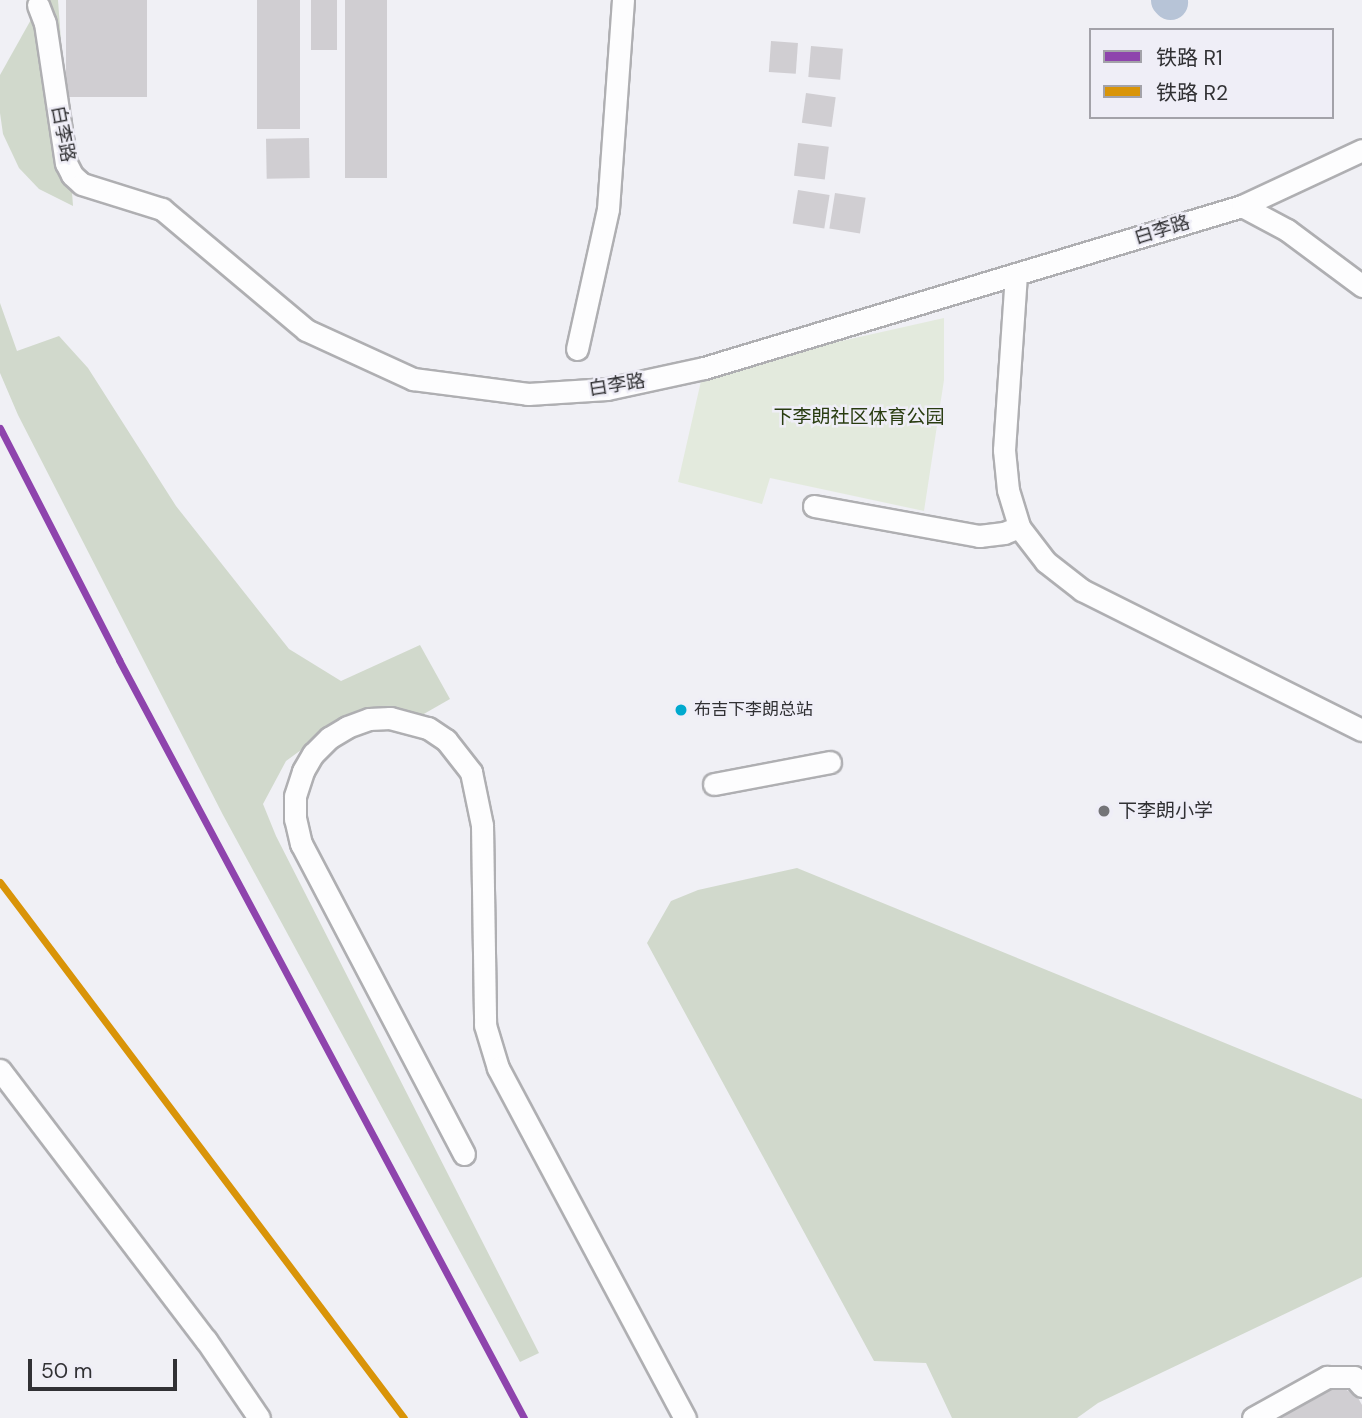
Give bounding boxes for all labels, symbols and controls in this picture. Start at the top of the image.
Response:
legend [1089,28,1334,119]
text: 铁路 R1 [1156,44,1223,72]
text: 铁路 R2 [1156,79,1228,107]
street label: 白李路 [46,104,80,164]
street label: 白李路 [1131,211,1193,249]
street label: 白李路 [587,369,647,401]
park label: 下李朗社区体育公园 [774,406,944,428]
place label: 布吉下李朗总站 [694,700,813,720]
marker: 布吉下李朗总站 [674,703,688,717]
place label: 下李朗小学 [1118,800,1213,822]
marker: 下李朗小学 [1096,803,1112,819]
scale bar [32,1344,180,1388]
text: 50 m [41,1357,92,1385]

